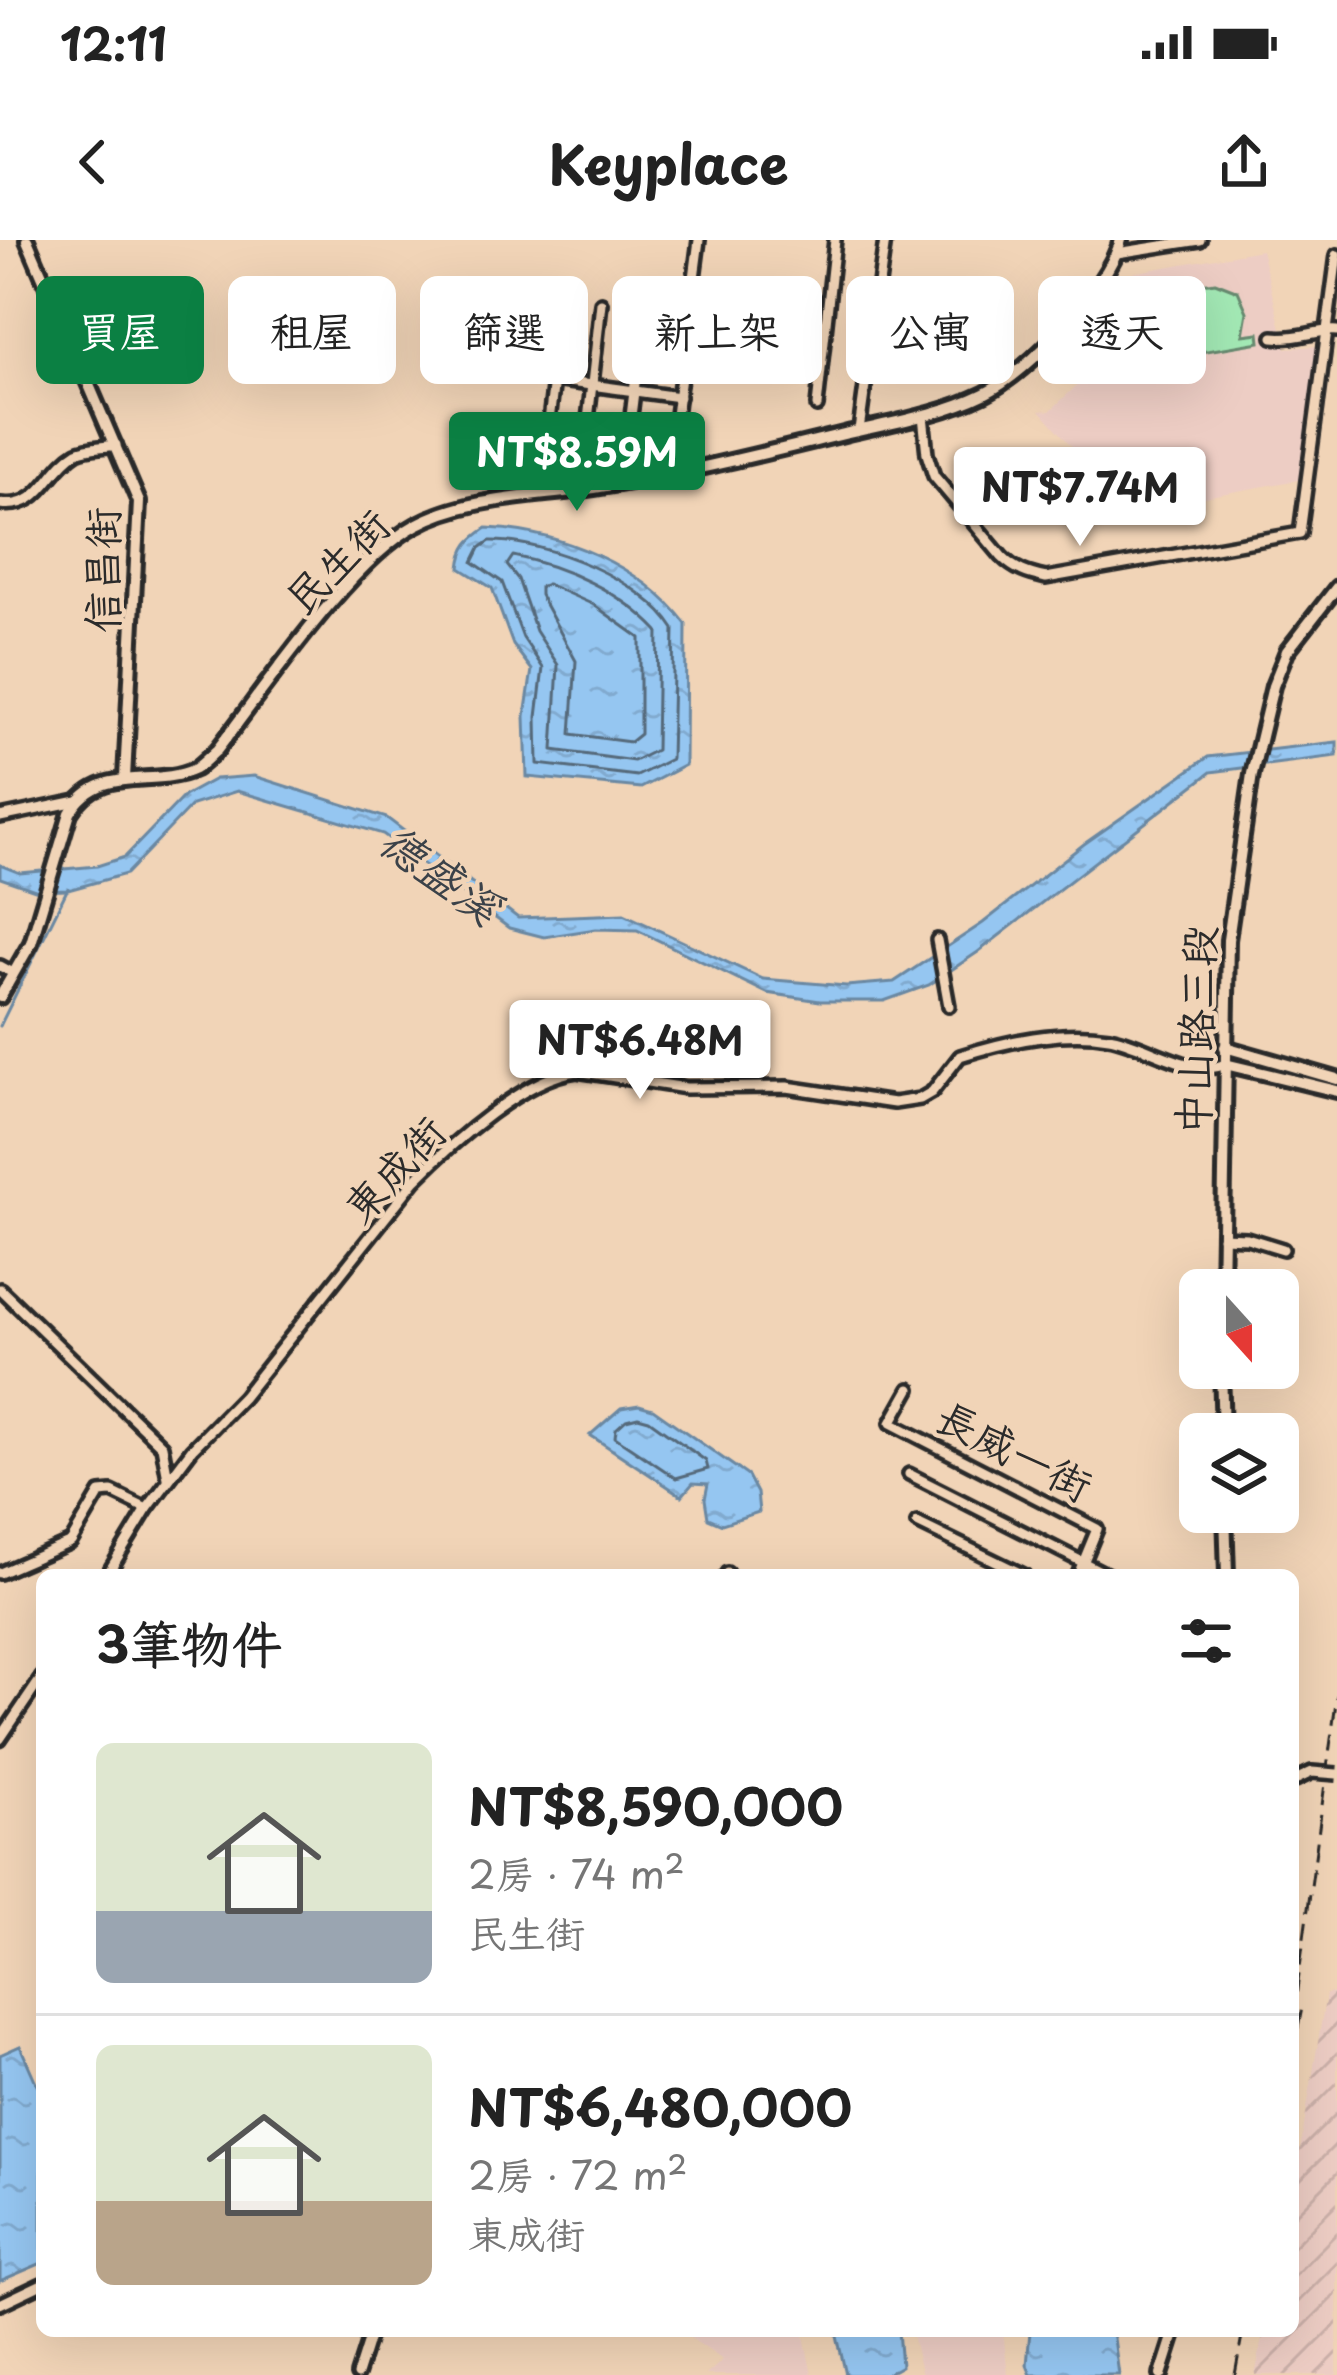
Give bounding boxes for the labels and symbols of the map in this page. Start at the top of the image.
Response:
pin: NT$8.59M [453,412,701,514]
pin: NT$7.74M [956,447,1204,549]
street label: 民生街 [269,493,403,627]
street label: 信昌街 [69,507,132,633]
water label: 德盛溪 [367,805,518,940]
street label: 中山路三段 [1159,924,1229,1136]
pin: NT$6.48M [516,1000,764,1102]
street label: 東成街 [327,1100,459,1236]
north arrow [1179,1269,1299,1389]
street label: 長威一街 [926,1383,1104,1515]

